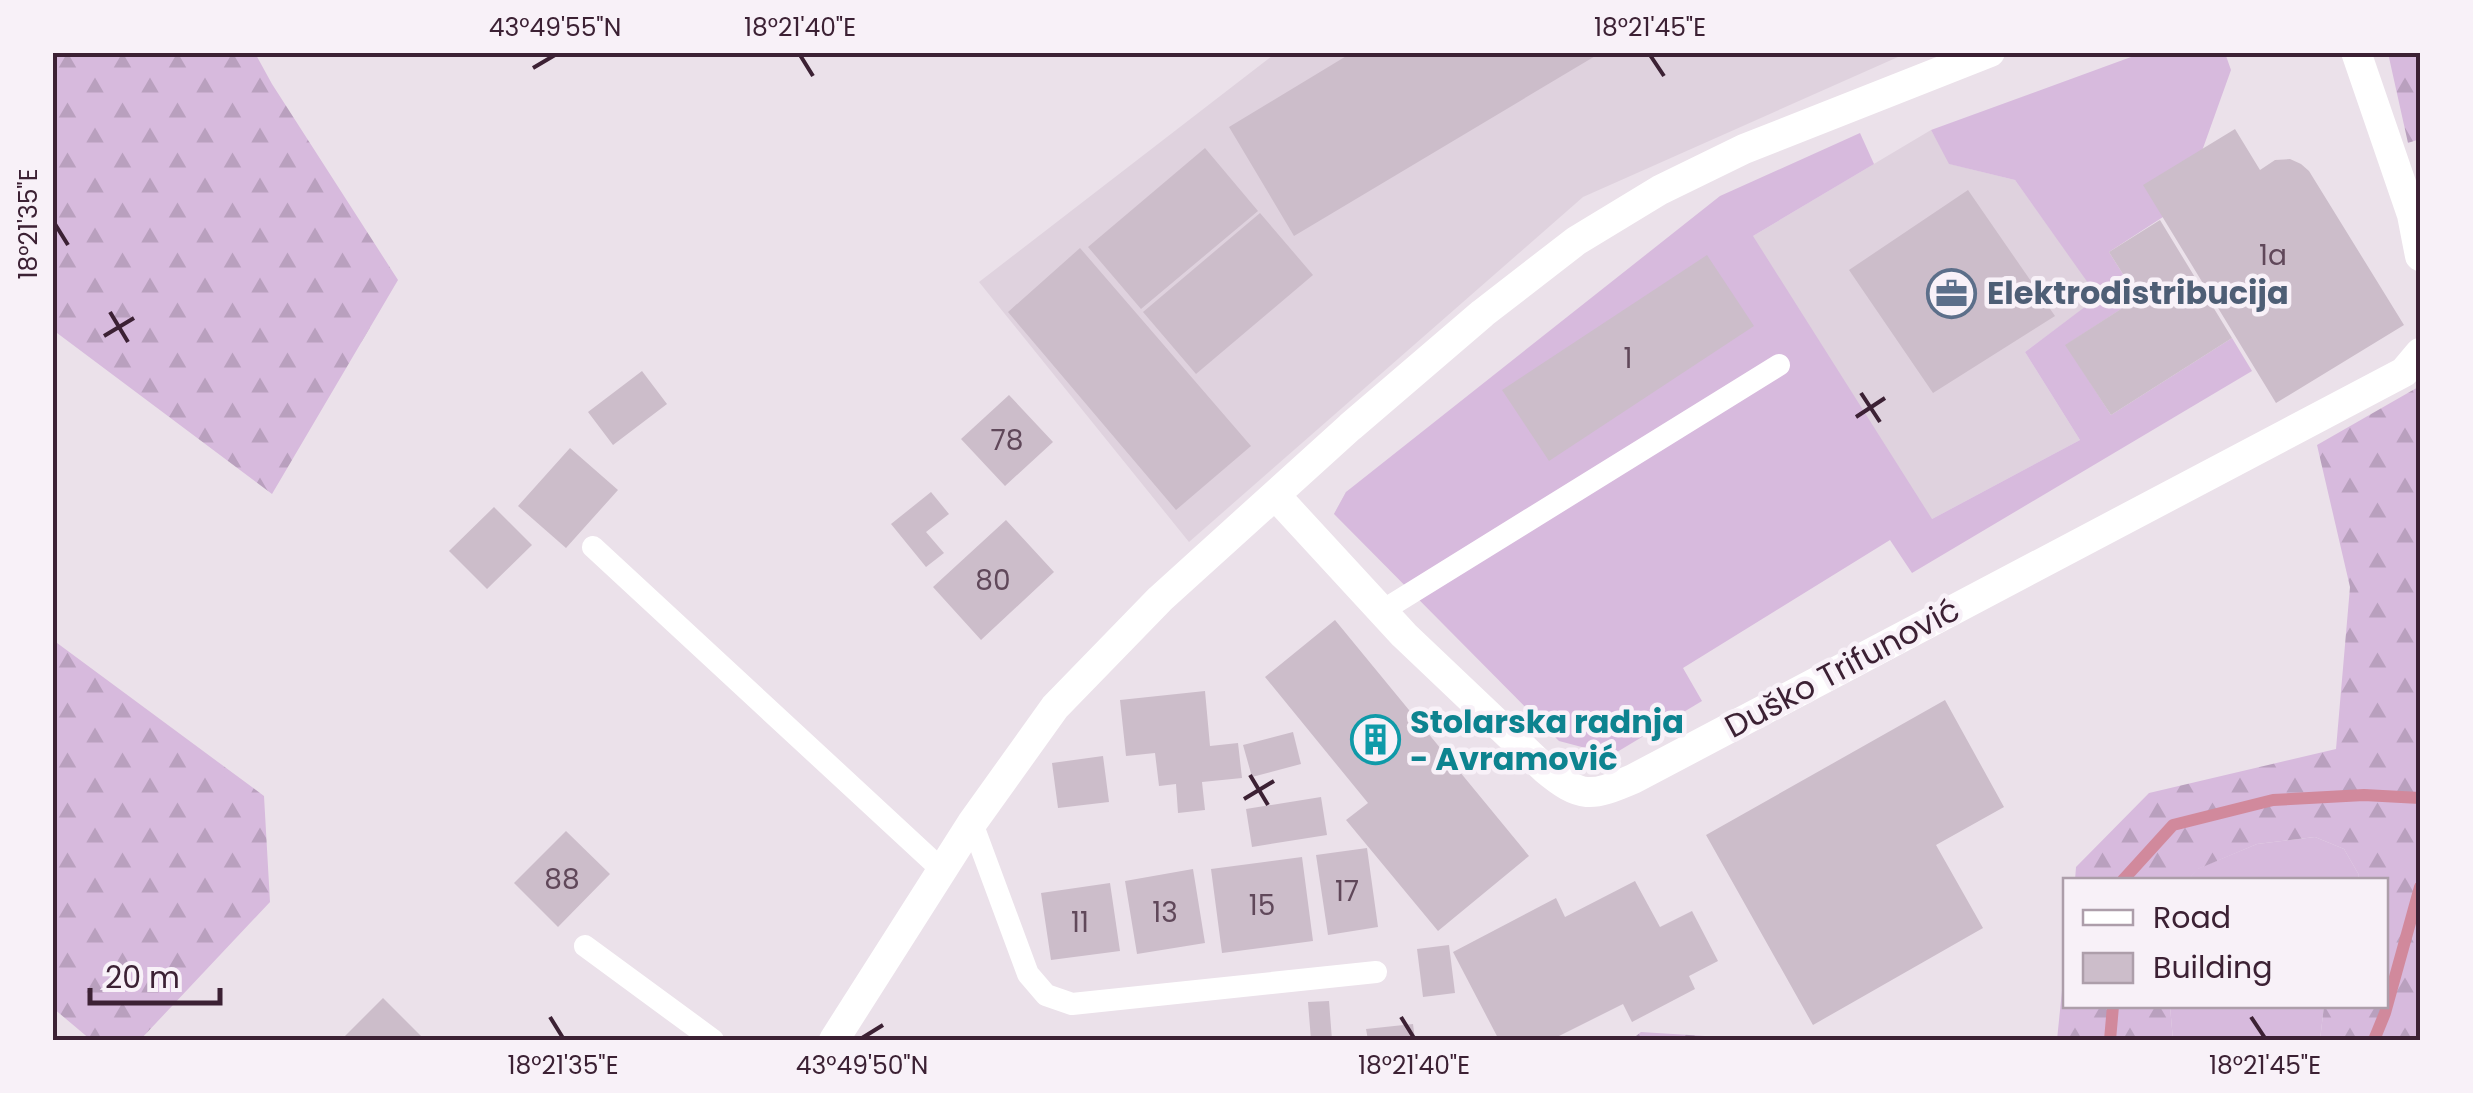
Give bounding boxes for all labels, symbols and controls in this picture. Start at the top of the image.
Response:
text: 43°49'55"N [489,10,621,45]
text: 18°21'40"E [744,10,856,45]
text: 18°21'45"E [1594,10,1706,45]
text: 18°21'35"E [11,169,46,279]
house number: 1a [2259,236,2287,275]
office icon: Elektrodistribucija [1926,267,1978,319]
place label: Elektrodistribucija [1987,270,2289,315]
house number: 1 [1624,339,1632,378]
house number: 78 [991,421,1023,460]
house number: 80 [975,561,1011,600]
street label: Duško Trifunović [1717,587,1967,748]
place label: Stolarska radnja - Avramović [1410,699,1684,781]
building icon: Stolarska radnja - Avramović [1349,714,1401,766]
house number: 88 [544,860,580,899]
house number: 17 [1335,872,1359,911]
legend [2063,878,2388,1008]
house number: 15 [1249,886,1275,925]
house number: 13 [1152,893,1178,932]
text: Road [2153,896,2231,939]
house number: 11 [1071,903,1089,942]
scale bar [90,943,220,1005]
text: Building [2153,946,2273,989]
text: 20 m [105,956,180,999]
text: 18°21'35"E [508,1048,618,1083]
text: 43°49'50"N [796,1048,928,1083]
text: 18°21'40"E [1358,1048,1470,1083]
text: 18°21'45"E [2209,1048,2321,1083]

